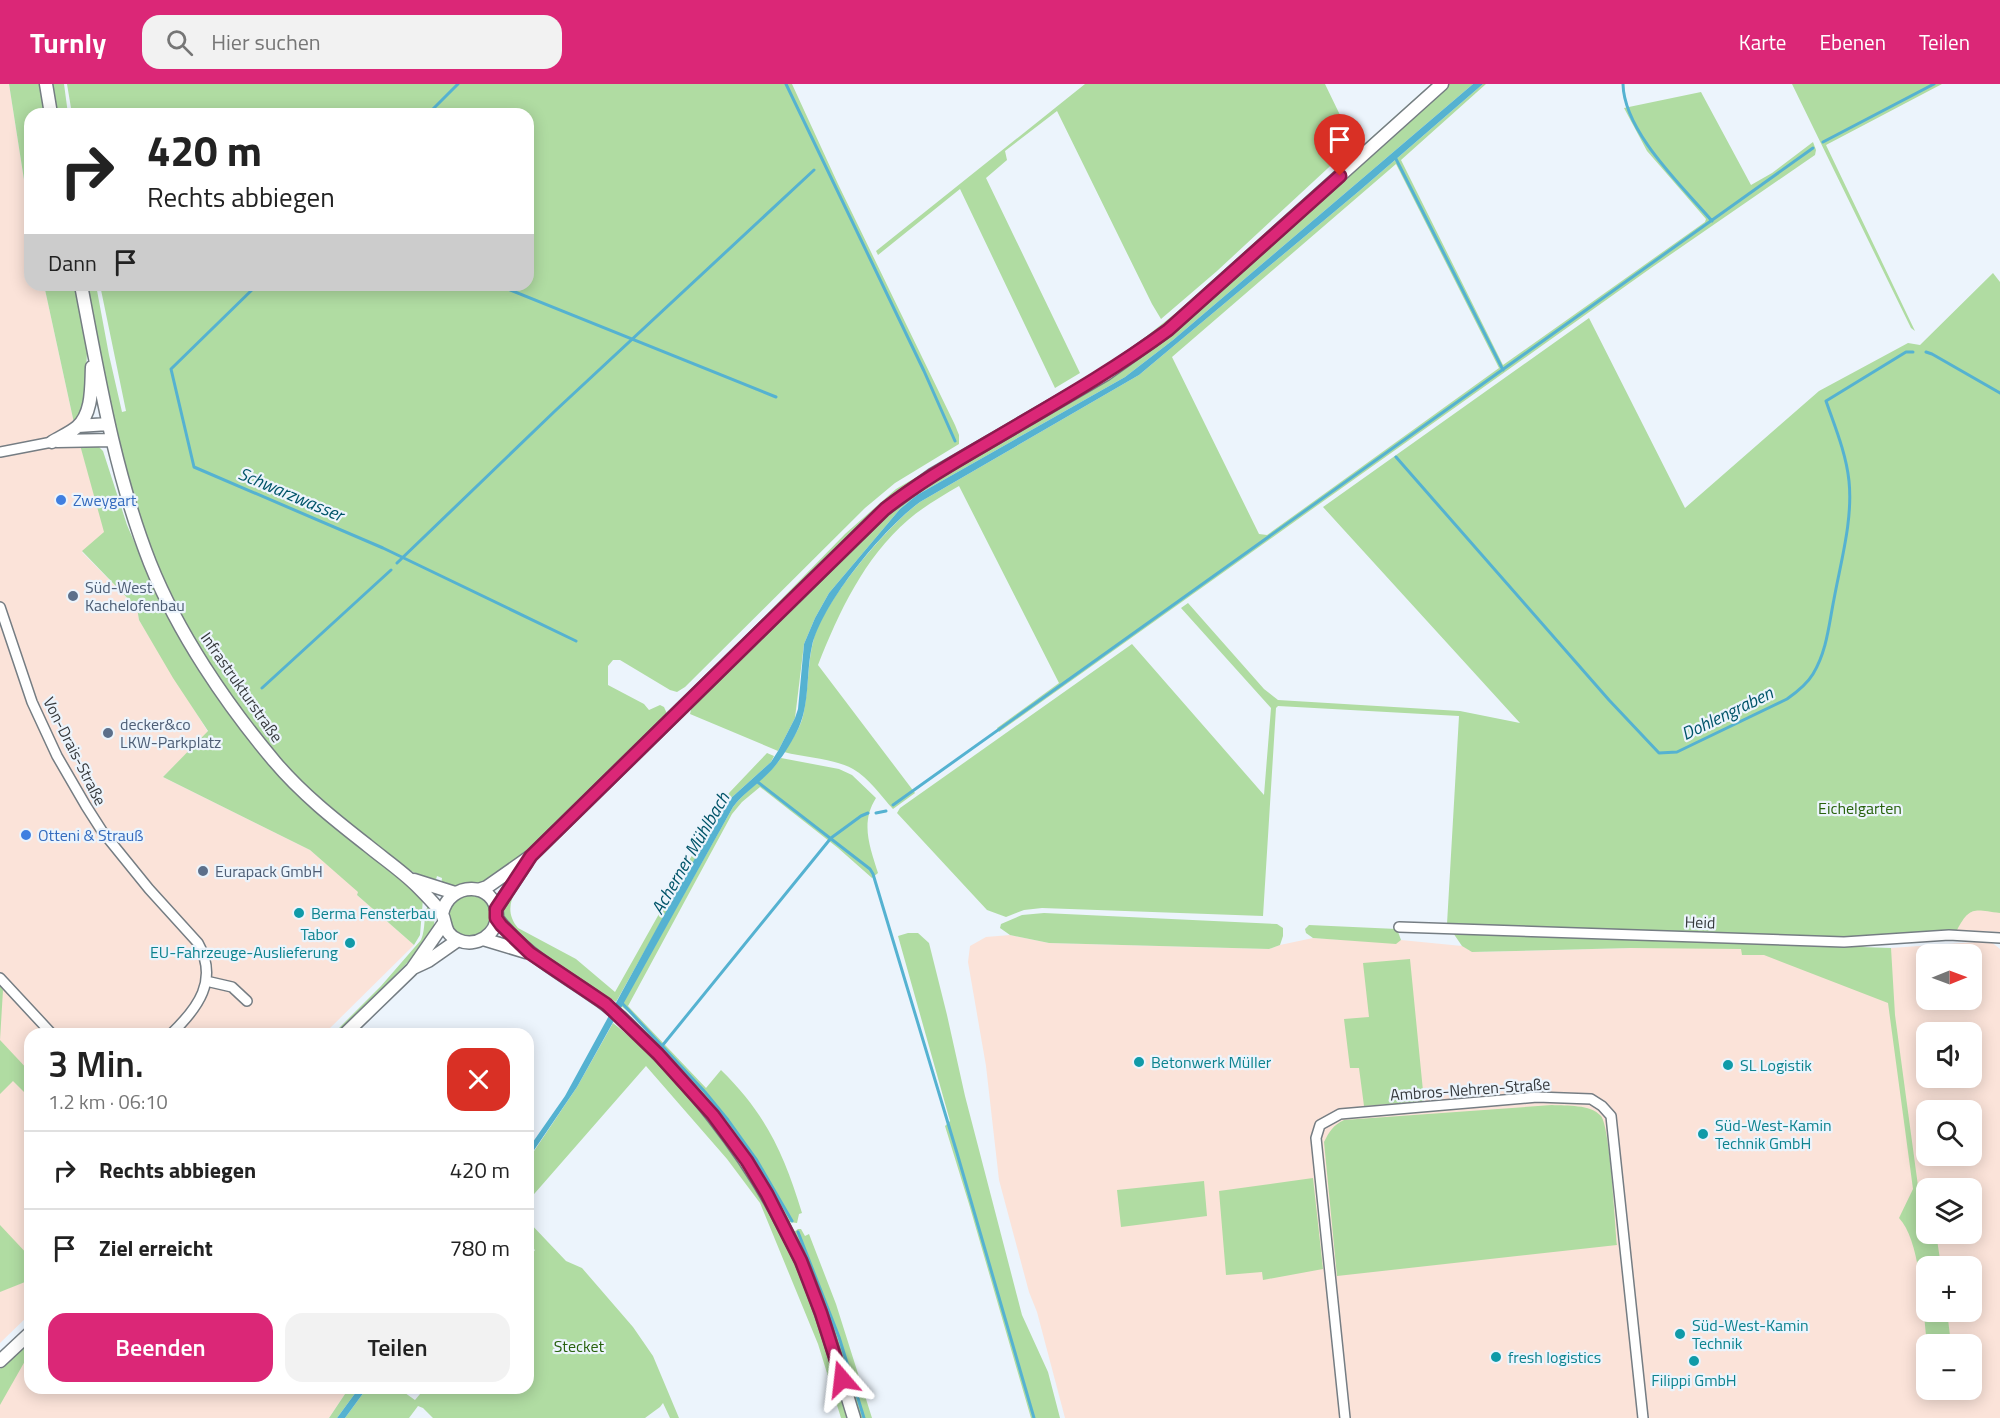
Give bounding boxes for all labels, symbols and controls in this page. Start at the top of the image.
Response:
search box [142,15,562,69]
text: Turnly [30,21,106,64]
text: Hier suchen [211,25,321,59]
icon: search [163,26,196,59]
text: Karte [1739,26,1786,58]
text: Ebenen [1819,26,1886,58]
text: Teilen [1919,26,1970,58]
pin [1314,114,1365,176]
text: 420 m [147,118,262,182]
icon: arrive [1323,123,1356,156]
icon: right [48,132,126,210]
text: Rechts abbiegen [147,176,335,217]
text: Dann [48,246,97,280]
icon: arrive [109,246,142,279]
water label: Schwarzwasser [234,460,350,529]
place label: Zweygart [73,488,137,512]
marker: Zweygart [54,493,68,507]
place label: Süd-West Kachelofenbau [85,575,185,617]
marker: Süd-West Kachelofenbau [66,589,80,603]
street label: Infrastrukturstraße [195,627,289,747]
water label: Dohlengraben [1677,679,1778,747]
street label: Von-Drais-Straße [37,693,113,809]
place label: decker&co LKW-Parkplatz [120,712,221,754]
marker: decker&co LKW-Parkplatz [101,726,115,740]
water label: Acherner Mühlbach [644,786,736,919]
park label: Eichelgarten [1818,796,1902,820]
place label: Otteni & Strauß [38,823,143,847]
marker: Otteni & Strauß [19,828,33,842]
place label: Eurapack GmbH [215,859,323,883]
marker: Eurapack GmbH [196,864,210,878]
place label: Berma Fensterbau [311,901,436,925]
marker: Berma Fensterbau [292,906,306,920]
street label: Heid [1684,909,1716,935]
place label: Tabor EU-Fahrzeuge-Auslieferung [150,922,338,964]
marker: Tabor EU-Fahrzeuge-Auslieferung [343,936,357,950]
north arrow [1916,944,1982,1010]
map controls [1916,944,1982,1400]
button: sound [1916,1022,1982,1088]
text: 3 Min. [48,1036,144,1091]
button: close [447,1048,510,1111]
place label: Betonwerk Müller [1151,1050,1272,1074]
place label: SL Logistik [1740,1053,1812,1077]
marker: Betonwerk Müller [1132,1055,1146,1069]
marker: SL Logistik [1721,1058,1735,1072]
street label: Ambros-Nehren-Straße [1389,1071,1551,1107]
text: 1.2 km · 06:10 [48,1086,168,1117]
button: search [1916,1100,1982,1166]
place label: Süd-West-Kamin Technik GmbH [1715,1113,1832,1155]
marker: Süd-West-Kamin Technik GmbH [1696,1127,1710,1141]
text: Rechts abbiegen [99,1153,256,1187]
text: 420 m [450,1153,510,1187]
icon: right [48,1154,81,1187]
button: layers [1916,1178,1982,1244]
text: Ziel erreicht [99,1231,213,1265]
text: 780 m [450,1231,510,1265]
icon: arrive [48,1232,81,1265]
button: + [1916,1256,1982,1322]
button: Beenden [48,1313,273,1382]
button: Teilen [285,1313,510,1382]
place label: Süd-West-Kamin Technik [1692,1313,1809,1355]
marker: Süd-West-Kamin Technik [1673,1327,1687,1341]
park label: Stecket [554,1334,605,1358]
button: − [1916,1334,1982,1400]
place label: fresh logistics [1508,1345,1601,1369]
position arrow [810,1347,874,1411]
marker: fresh logistics [1489,1350,1503,1364]
marker: Filippi GmbH [1687,1354,1701,1368]
place label: Filippi GmbH [1651,1368,1737,1392]

